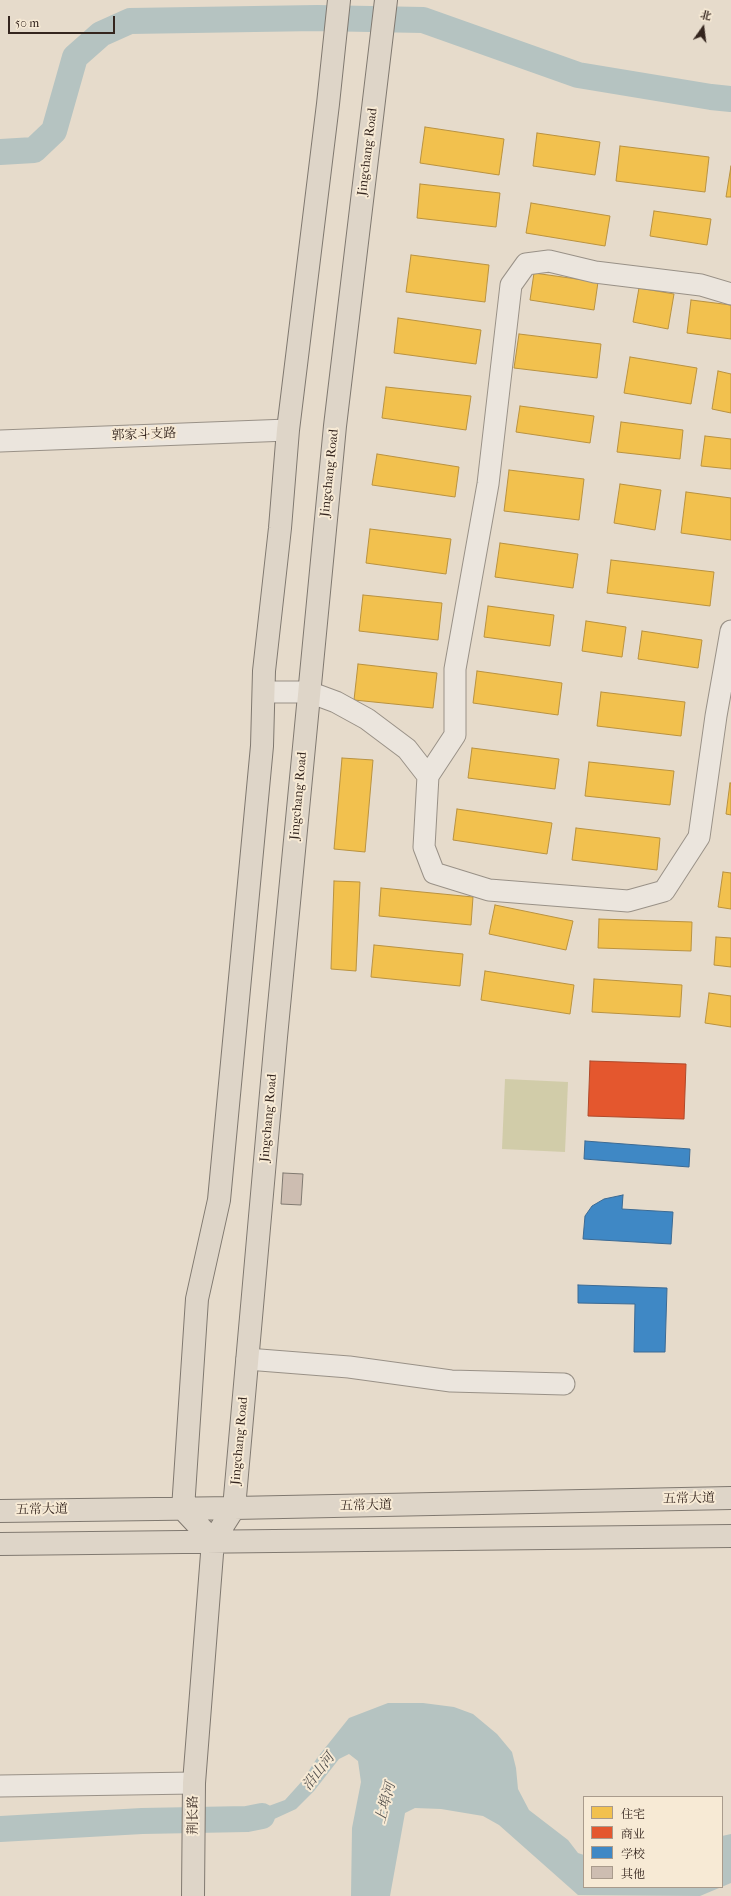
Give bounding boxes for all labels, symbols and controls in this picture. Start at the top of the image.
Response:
scale bar [10,8,117,34]
north arrow [683,8,723,48]
text: 北 [699,8,713,24]
text: 50 m [15,16,39,30]
street label: Jingchang Road [355,107,381,197]
street label: 郭家斗支路 [111,426,177,444]
street label: Jingchang Road [318,428,342,518]
street label: Jingchang Road [287,751,311,841]
street label: Jingchang Road [257,1073,281,1163]
street label: Jingchang Road [228,1396,252,1486]
street label: 五常大道 [663,1491,715,1507]
street label: 五常大道 [340,1498,392,1514]
street label: 五常大道 [16,1502,68,1518]
water label: 沿山河 [299,1750,339,1794]
water label: 上埠河 [372,1781,400,1825]
street label: 荆长路 [186,1796,202,1834]
legend [583,1796,723,1888]
text: 住宅 [621,1807,645,1821]
text: 商业 [621,1827,645,1841]
text: 学校 [621,1847,645,1861]
text: 其他 [621,1867,645,1881]

